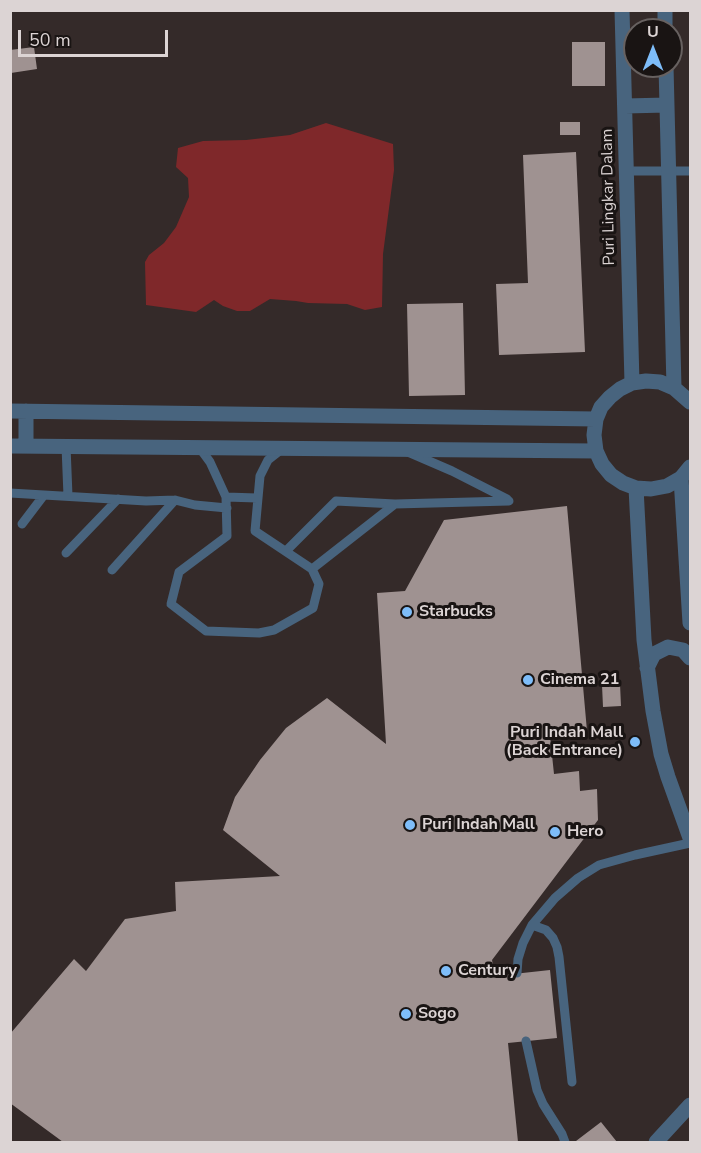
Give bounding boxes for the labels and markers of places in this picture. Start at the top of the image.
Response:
place label: Starbucks [419,602,493,622]
marker: Starbucks [400,605,414,619]
place label: Cinema 21 [540,670,619,690]
marker: Cinema 21 [521,673,535,687]
place label: Puri Indah Mall (Back Entrance) [506,723,623,761]
marker: Puri Indah Mall (Back Entrance) [628,735,642,749]
place label: Puri Indah Mall [422,815,535,835]
marker: Puri Indah Mall [403,818,417,832]
place label: Hero [567,822,603,842]
marker: Hero [548,825,562,839]
place label: Century [458,961,517,981]
marker: Century [439,964,453,978]
place label: Sogo [418,1004,456,1024]
marker: Sogo [399,1007,413,1021]

